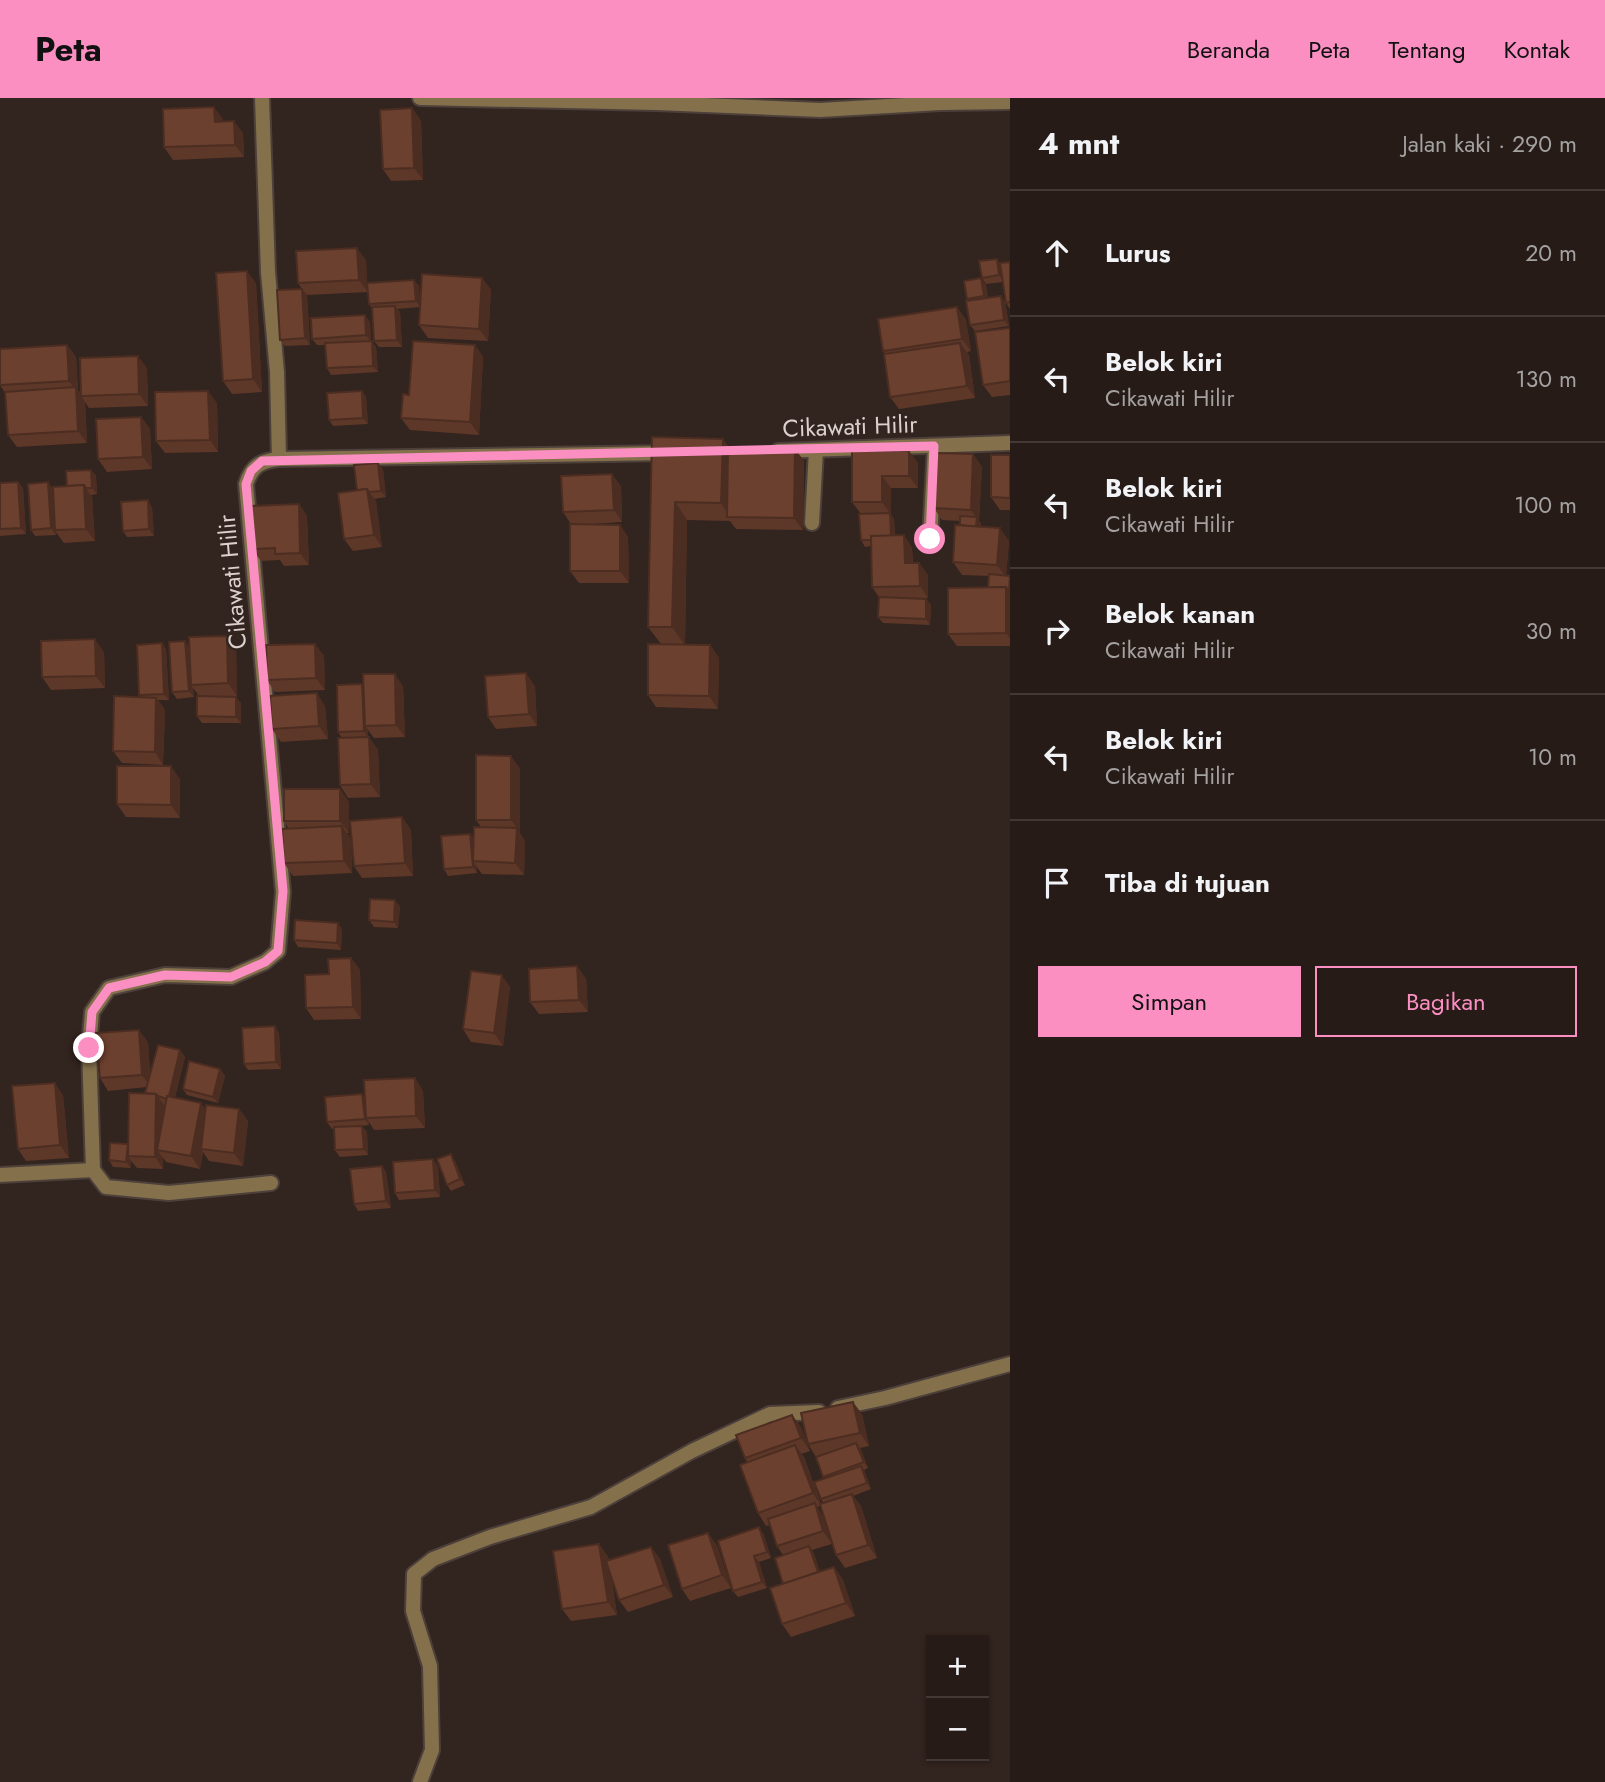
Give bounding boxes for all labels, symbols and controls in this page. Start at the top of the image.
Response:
text: Peta [35,26,102,73]
text: Beranda [1187,32,1270,67]
text: Peta [1308,32,1350,67]
text: Tentang [1388,32,1466,67]
text: Kontak [1504,32,1570,67]
text: 4 mnt [1038,122,1119,165]
text: Jalan kaki · 290 m [1402,127,1577,161]
icon: ahead [1038,234,1076,272]
text: Lurus [1105,234,1171,272]
text: 20 m [1525,236,1577,270]
text: Belok kiri [1105,343,1222,381]
icon: left [1038,360,1076,398]
text: 130 m [1515,362,1577,396]
text: Cikawati Hilir [1105,381,1235,415]
street label: Cikawati Hilir [782,406,919,446]
text: Belok kiri [1105,469,1222,507]
icon: left [1038,486,1076,524]
text: 100 m [1514,488,1577,522]
text: Cikawati Hilir [1105,507,1235,541]
street label: Cikawati Hilir [209,512,255,651]
route start [914,523,945,554]
text: Belok kanan [1105,595,1255,633]
icon: right [1038,612,1076,650]
text: 30 m [1526,614,1577,648]
text: Cikawati Hilir [1105,633,1235,667]
text: Belok kiri [1105,721,1222,759]
icon: left [1038,738,1076,776]
text: 10 m [1528,740,1577,774]
text: Cikawati Hilir [1105,759,1235,793]
icon: arrive [1038,864,1076,902]
text: Tiba di tujuan [1105,864,1270,902]
button: Simpan [1038,966,1301,1037]
button: Bagikan [1315,966,1577,1037]
route end [73,1032,104,1063]
map controls [926,1635,989,1761]
button: + [926,1635,989,1698]
button: − [926,1698,989,1761]

